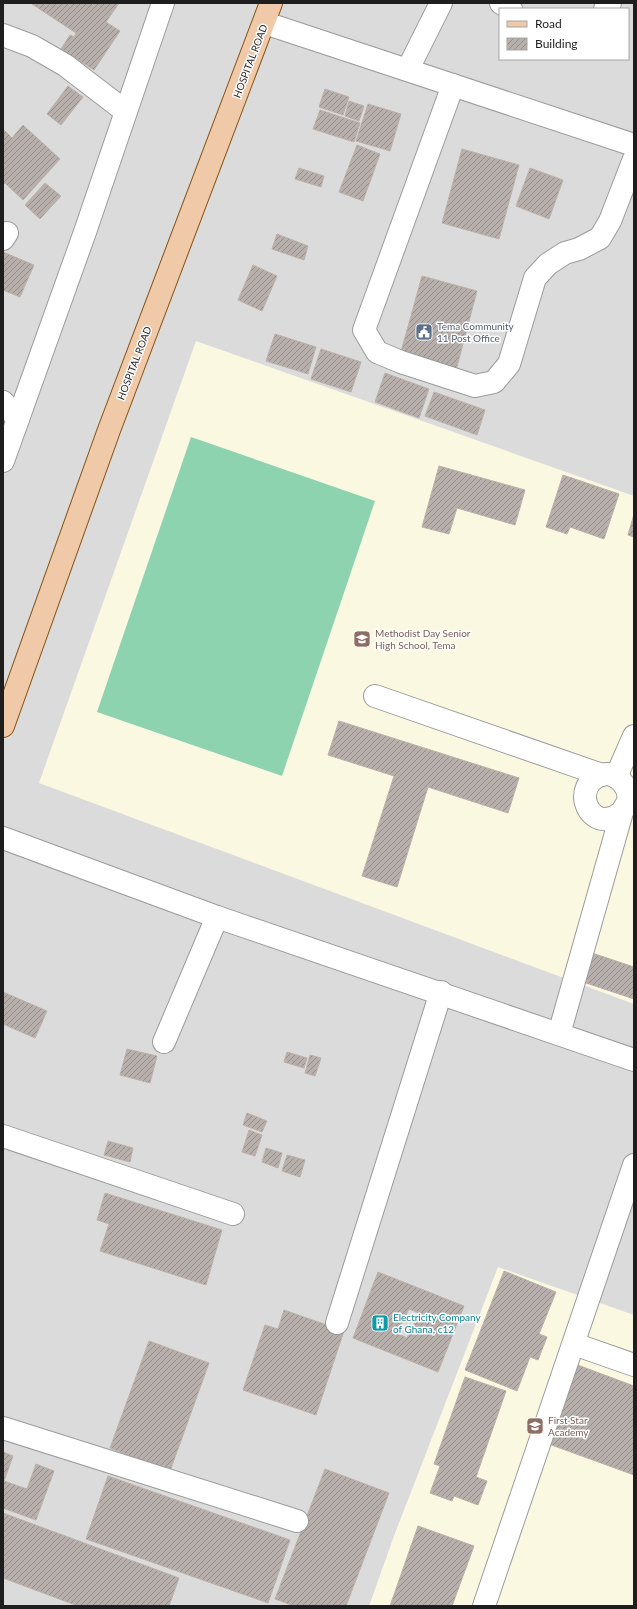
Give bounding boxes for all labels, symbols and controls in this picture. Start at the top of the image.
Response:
legend [499,8,629,60]
text: Road [535,16,562,31]
street label: HOSPITAL ROAD [230,22,270,99]
text: Building [535,36,578,51]
place label: Tema Community 11 Post Office [437,320,515,344]
public building icon: Tema Community 11 Post Office [414,322,434,342]
street label: HOSPITAL ROAD [114,324,154,401]
place label: Methodist Day Senior High School, Tema [375,627,471,651]
school or university icon: Methodist Day Senior High School, Tema [352,629,372,649]
place label: Electricity Company of Ghana, c12 [393,1311,482,1335]
building icon: Electricity Company of Ghana, c12 [370,1313,390,1333]
place label: First Star Academy [548,1414,589,1438]
school or university icon: First Star Academy [525,1416,545,1436]

